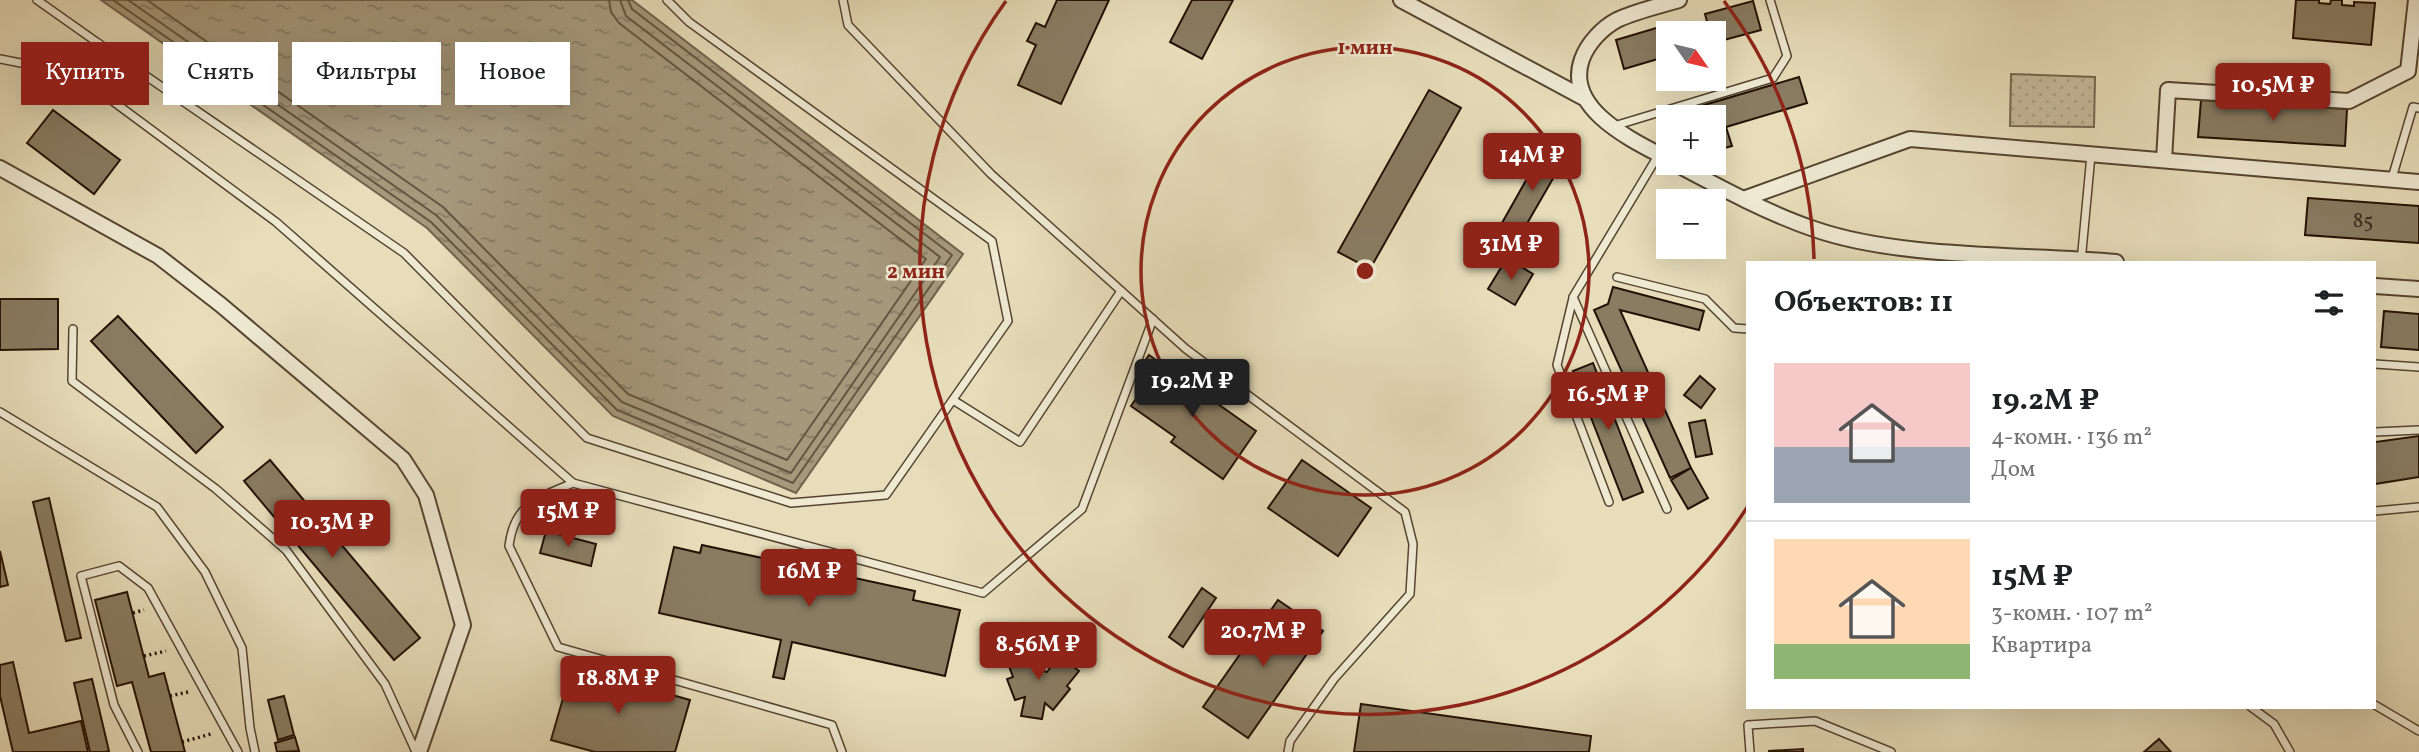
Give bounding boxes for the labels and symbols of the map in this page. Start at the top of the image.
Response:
north arrow [1656,21,1726,91]
text: 1 мин [1337,34,1393,63]
pin: 10.5M ₽ [2208,64,2338,123]
pin: 14M ₽ [1483,134,1581,193]
house number: 85 [2353,207,2373,236]
pin: 31M ₽ [1462,222,1560,282]
text: 2 мин [887,258,945,287]
centre of rings [1353,259,1377,283]
pin: 19.2M ₽ [1127,360,1257,419]
pin: 16.5M ₽ [1543,372,1673,432]
pin: 15M ₽ [519,490,617,549]
pin: 10.3M ₽ [267,500,397,560]
pin: 16M ₽ [760,550,858,609]
pin: 20.7M ₽ [1198,610,1328,669]
pin: 8.56M ₽ [973,622,1103,682]
pin: 18.8M ₽ [553,656,683,716]

